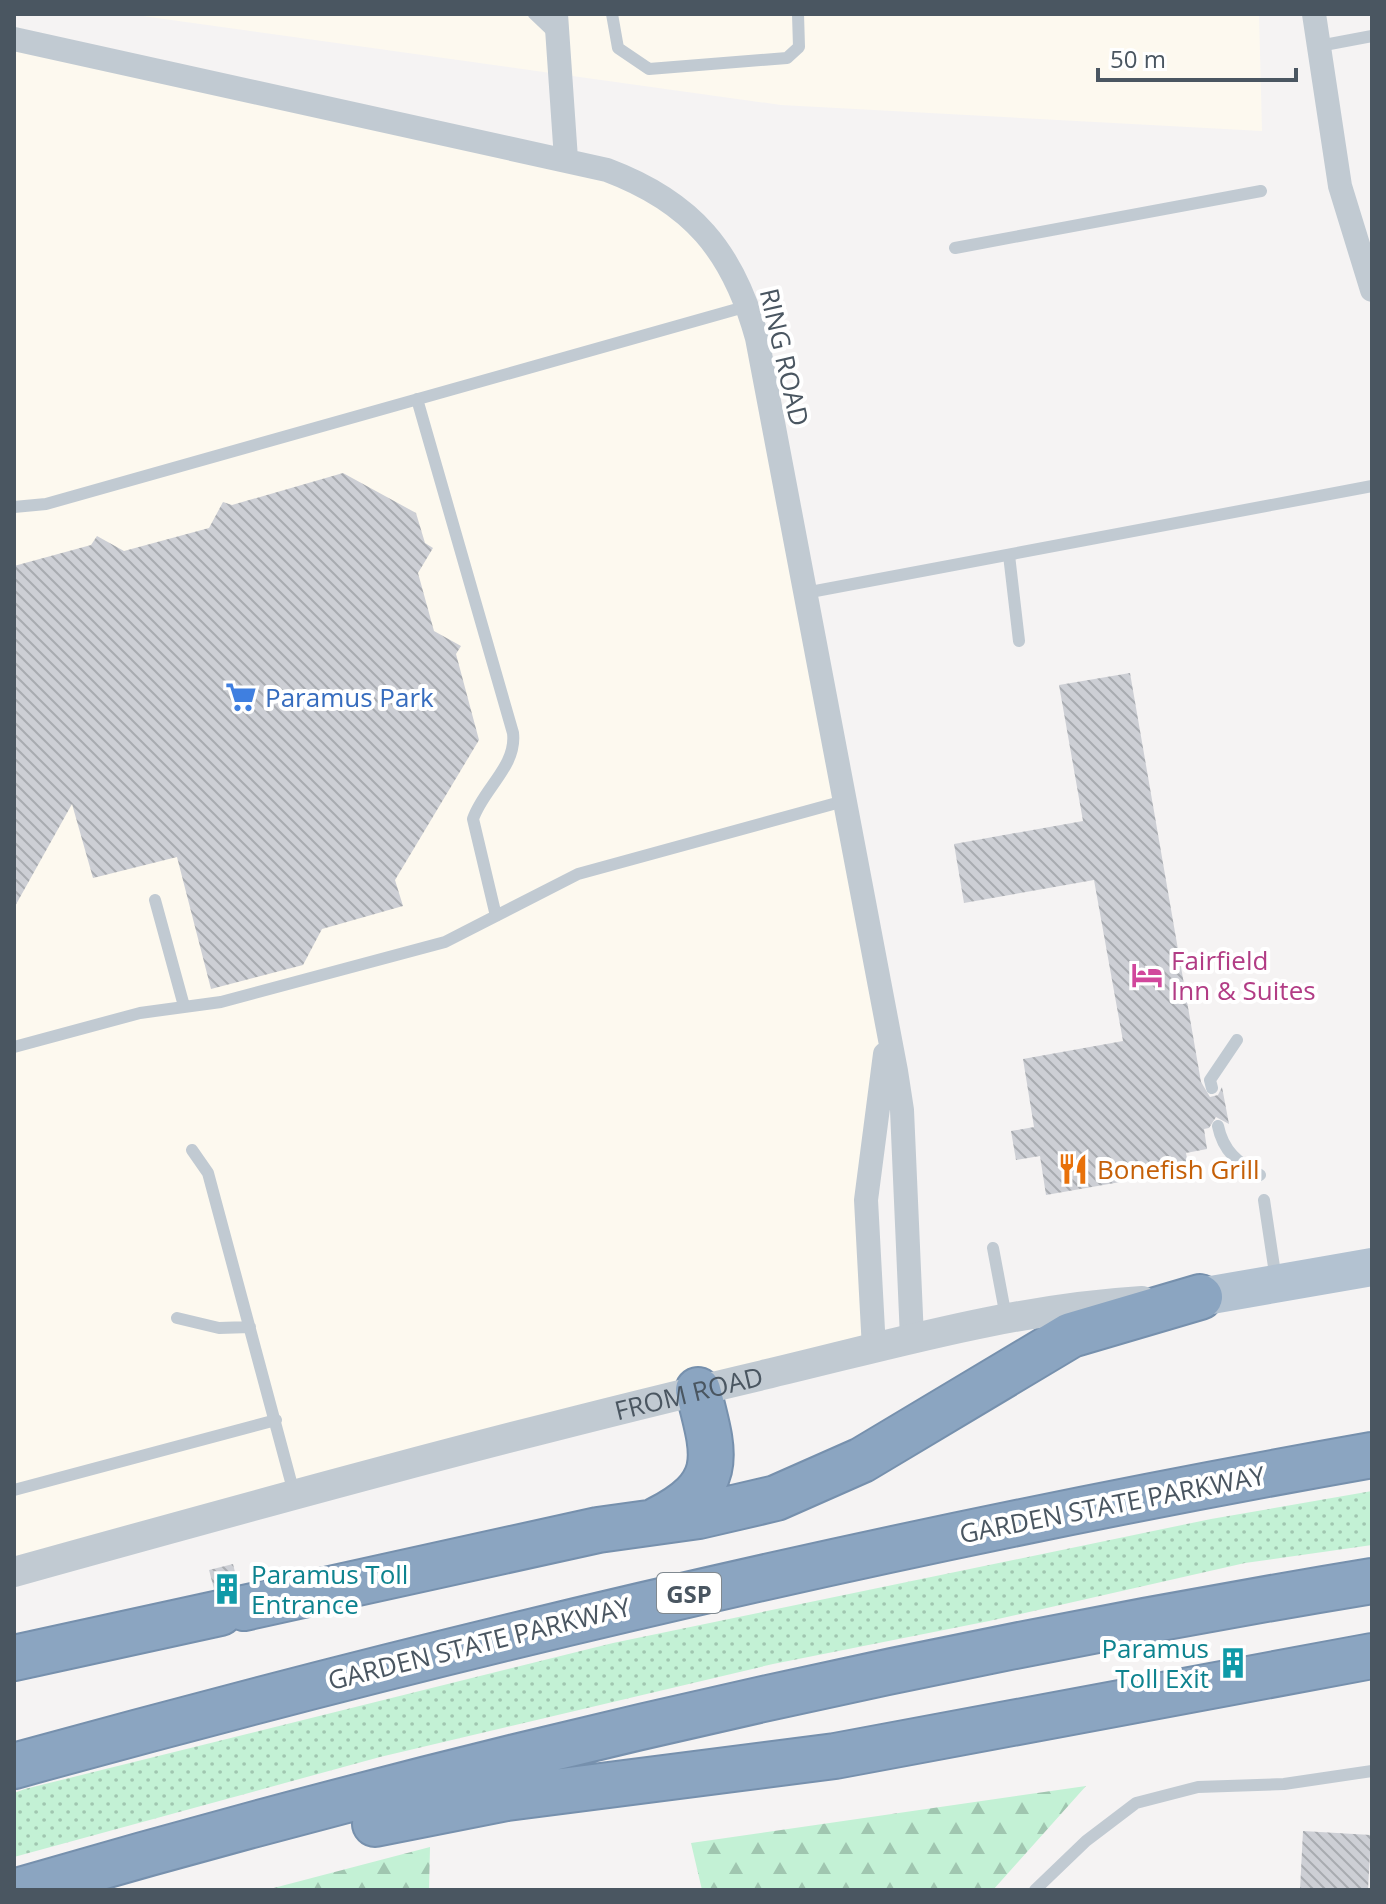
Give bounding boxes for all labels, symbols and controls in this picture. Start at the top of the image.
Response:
scale bar [1098,32,1296,82]
text: 50 m [1110,42,1166,75]
street label: RING ROAD [752,285,818,429]
place label: Paramus Park [265,679,434,715]
supermarket icon: Paramus Park [224,680,258,714]
place label: Fairfield Inn & Suites [1171,942,1316,1008]
hotel icon: Fairfield Inn & Suites [1130,958,1164,992]
place label: Bonefish Grill [1097,1151,1260,1187]
restaurant icon: Bonefish Grill [1056,1152,1090,1186]
street label: FROM ROAD [611,1358,766,1428]
street label: GARDEN STATE PARKWAY [956,1457,1268,1551]
place label: Paramus Toll Entrance [251,1556,408,1622]
building icon: Paramus Toll Entrance [210,1572,244,1606]
road number: GSP [657,1573,721,1613]
street label: GARDEN STATE PARKWAY [324,1588,634,1698]
place label: Paramus Toll Exit [1101,1630,1209,1696]
building icon: Paramus Toll Exit [1216,1646,1250,1680]

